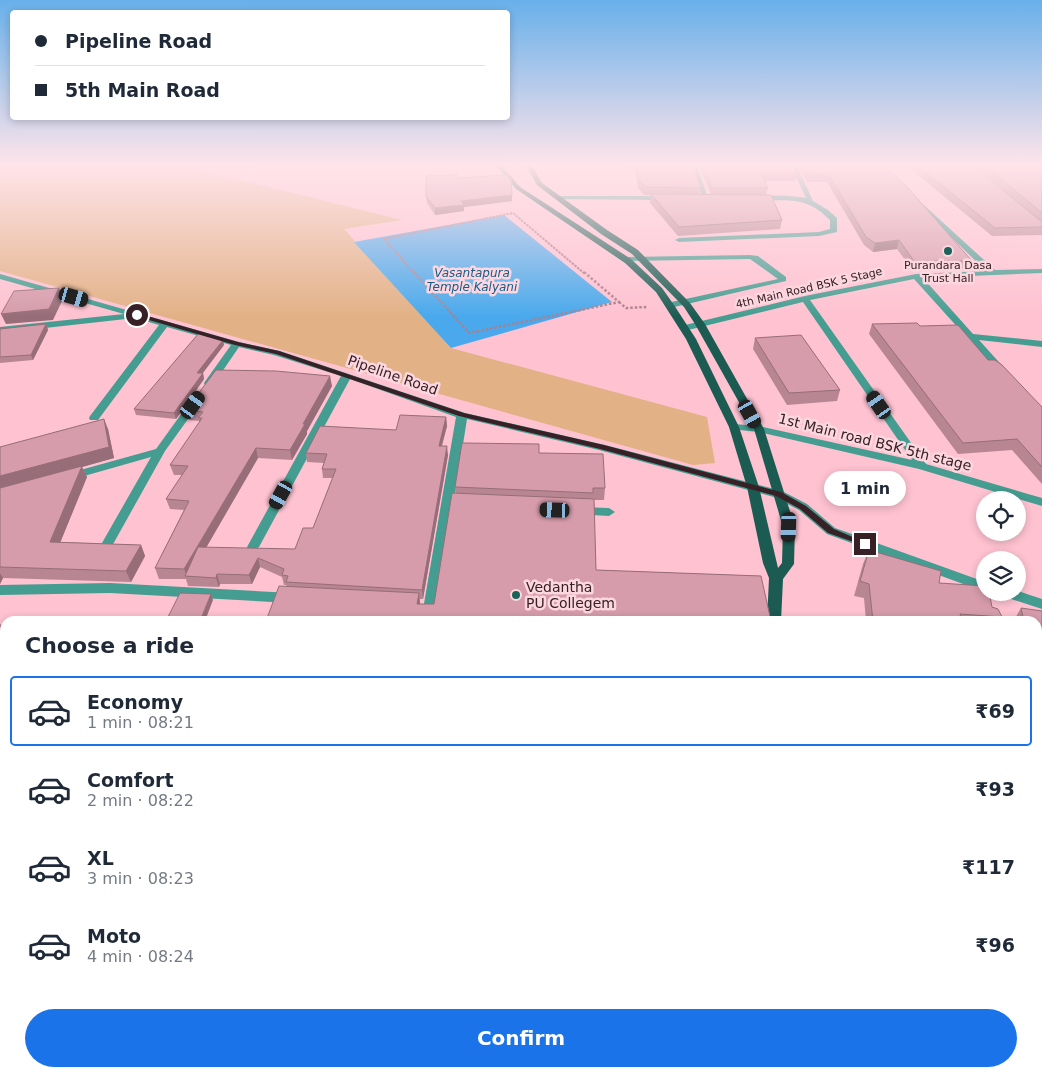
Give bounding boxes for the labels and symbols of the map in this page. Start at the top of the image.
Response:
marker: Purandara Dasa Trust Hall [942,245,954,257]
place label: Purandara Dasa Trust Hall [904,259,992,285]
street label: 4th Main Road BSK 5 Stage [734,265,884,311]
water label: Vasantapura Temple Kalyani [427,266,518,294]
car [57,286,90,308]
route start [126,304,148,326]
street label: Pipeline Road [346,352,440,398]
car [178,388,207,422]
car [864,388,893,422]
car [736,397,763,431]
street label: 1st Main road BSK 5th stage [777,410,973,474]
callout: 1 min [824,472,906,506]
car [267,478,294,512]
car [539,502,570,518]
car [780,512,797,542]
route end [854,533,876,555]
place label: Vedantha PU Collegem [526,579,615,611]
marker: Vedantha PU Collegem [510,589,522,601]

